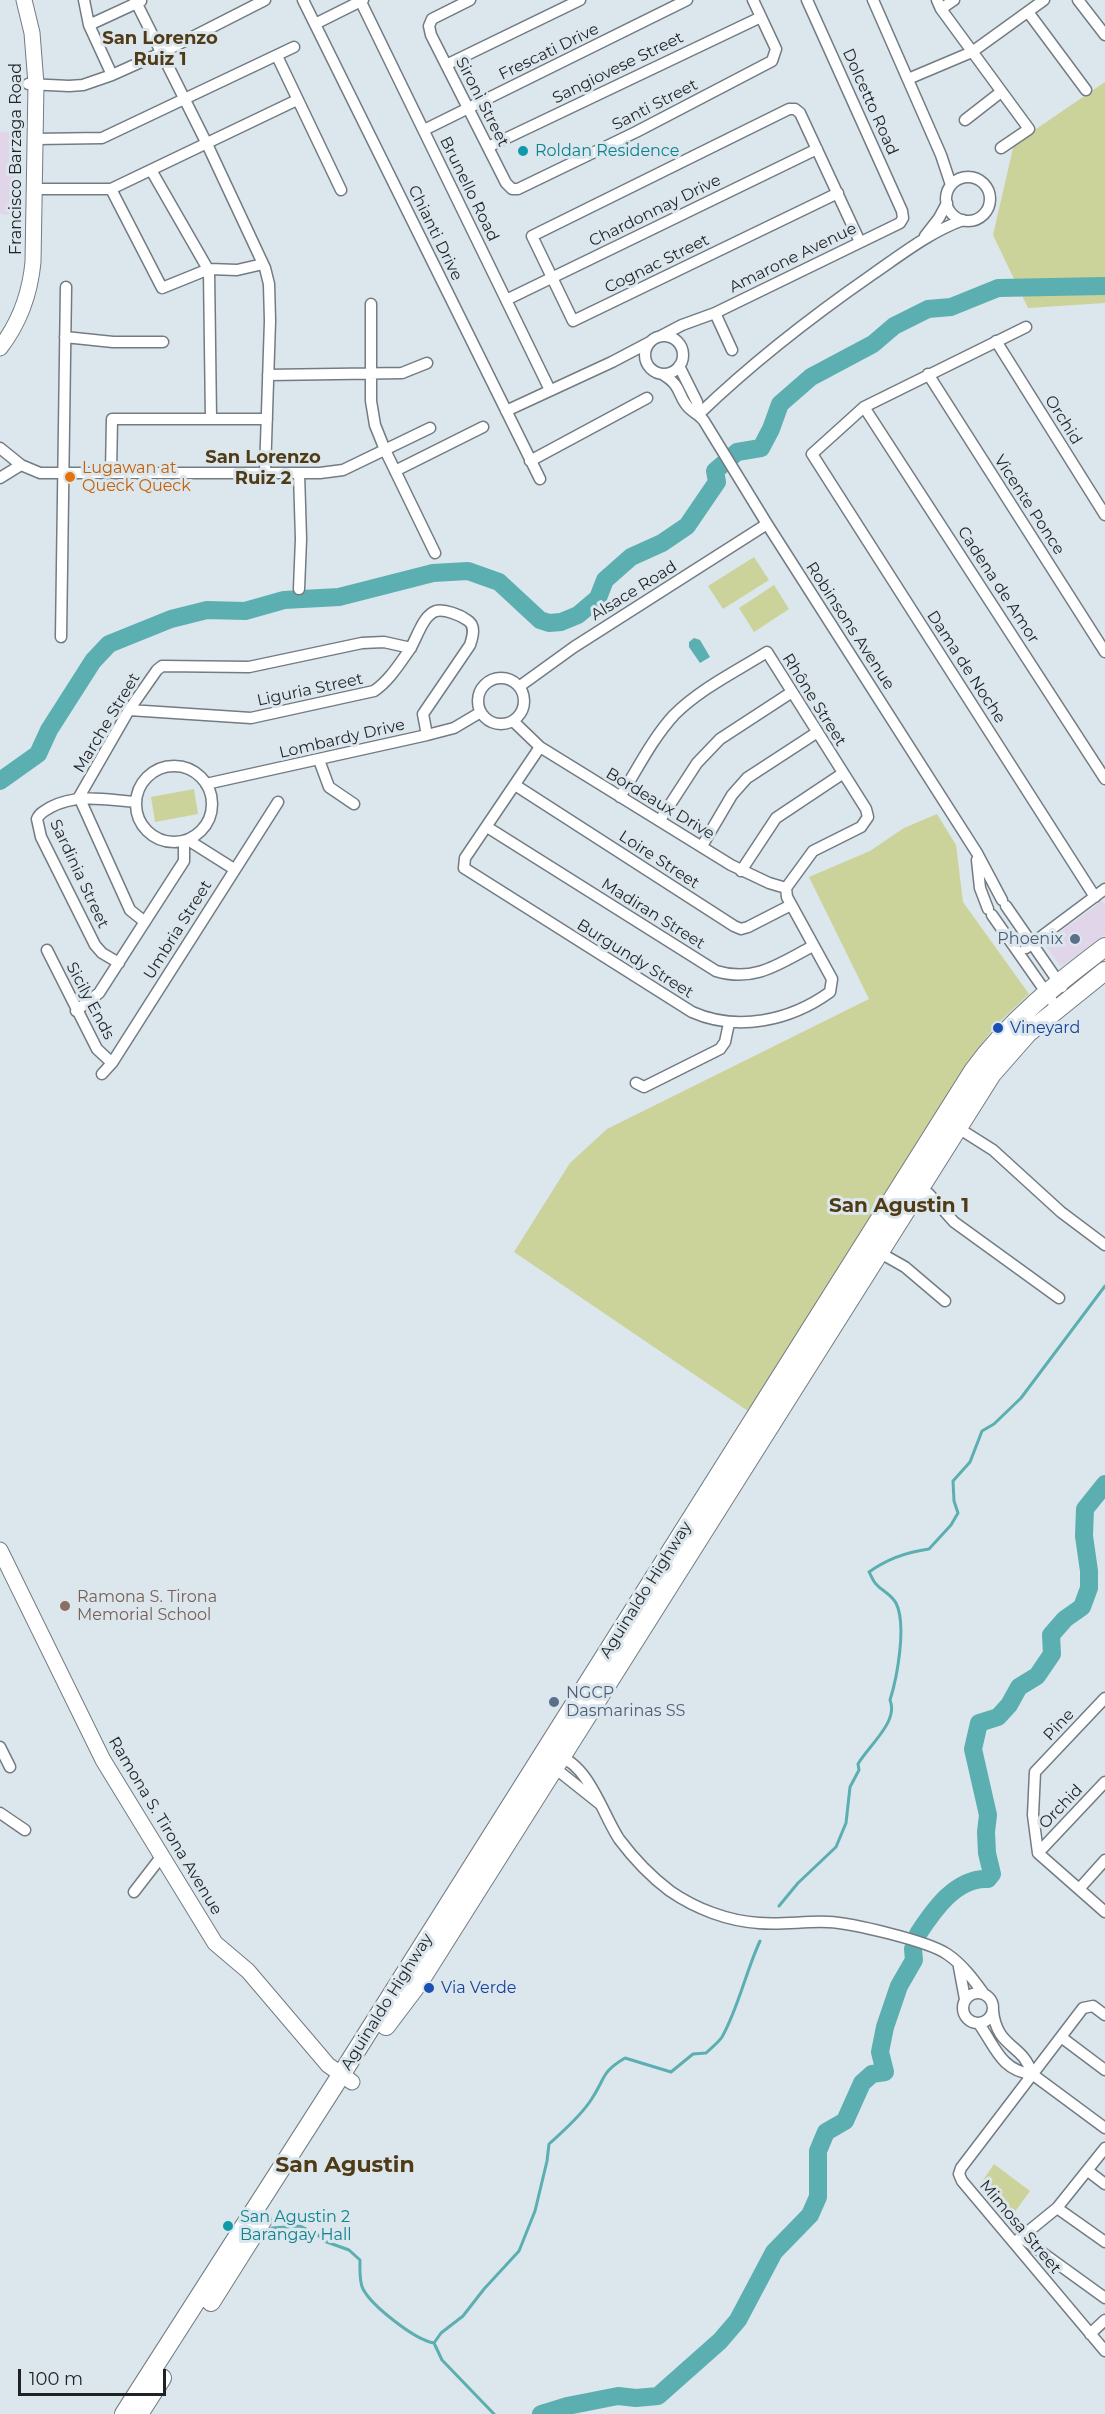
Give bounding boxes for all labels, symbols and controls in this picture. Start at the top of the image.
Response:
street label: Frescati Drive [496,19,602,85]
district label: San Lorenzo Ruiz 1 [102,28,218,70]
street label: Sangiovese Street [549,28,687,108]
street label: Dolcetto Road [838,46,902,158]
street label: Sironi Street [451,54,513,150]
street label: Francisco Barzaga Road [6,63,26,255]
street label: Santi Street [609,75,701,135]
street label: Brunello Road [435,133,503,245]
place label: Roldan Residence [535,141,679,161]
marker: Roldan Residence [516,144,530,158]
street label: Chardonnay Drive [586,171,724,251]
street label: Chianti Drive [404,182,466,284]
street label: Amarone Avenue [726,219,860,297]
street label: Cognac Street [602,230,712,298]
street label: Orchid [1040,392,1086,448]
district label: San Lorenzo Ruiz 2 [205,447,321,490]
street label: Vicente Ponce [990,451,1068,559]
place label: Lugawan at Queck Queck [82,458,191,496]
marker: Lugawan at Queck Queck [63,470,77,484]
street label: Cadena de Amor [953,523,1043,647]
street label: Alsace Road [588,557,680,625]
street label: Robinsons Avenue [801,558,899,694]
street label: Dama de Noche [922,607,1010,727]
street label: Rhône Street [778,650,850,750]
street label: Liguria Street [255,669,365,711]
street label: Marche Street [70,670,144,776]
street label: Lombardy Drive [277,715,407,763]
street label: Bordeaux Drive [602,764,718,844]
street label: Sardinia Street [45,817,113,931]
street label: Loire Street [615,827,703,893]
street label: Madiran Street [598,874,708,954]
street label: Umbria Street [140,877,216,983]
street label: Burgundy Street [573,915,697,1003]
place label: Phoenix [997,929,1063,949]
marker: Phoenix [1068,932,1082,946]
street label: Sicily Ends [62,959,118,1043]
place label: Vineyard [1010,1018,1080,1038]
marker: Vineyard [991,1021,1005,1035]
district label: San Agustin 1 [829,1194,969,1218]
street label: Aguinaldo Highway [596,1518,696,1662]
place label: Ramona S. Tirona Memorial School [77,1587,217,1625]
marker: Ramona S. Tirona Memorial School [58,1599,72,1613]
place label: NGCP Dasmarinas SS [566,1683,685,1721]
marker: NGCP Dasmarinas SS [547,1695,561,1709]
street label: Pine [1040,1705,1078,1745]
street label: Ramona S. Tirona Avenue [104,1733,226,1919]
street label: Orchid [1035,1781,1087,1833]
street label: Aguinaldo Highway [337,1930,437,2074]
place label: Via Verde [441,1978,516,1998]
marker: Via Verde [422,1981,436,1995]
district label: San Agustin [275,2153,415,2179]
street label: Mimosa Street [975,2176,1065,2278]
place label: San Agustin 2 Barangay Hall [240,2207,352,2245]
marker: San Agustin 2 Barangay Hall [221,2219,235,2233]
scale bar [21,2357,170,2395]
text: 100 m [29,2368,83,2390]

